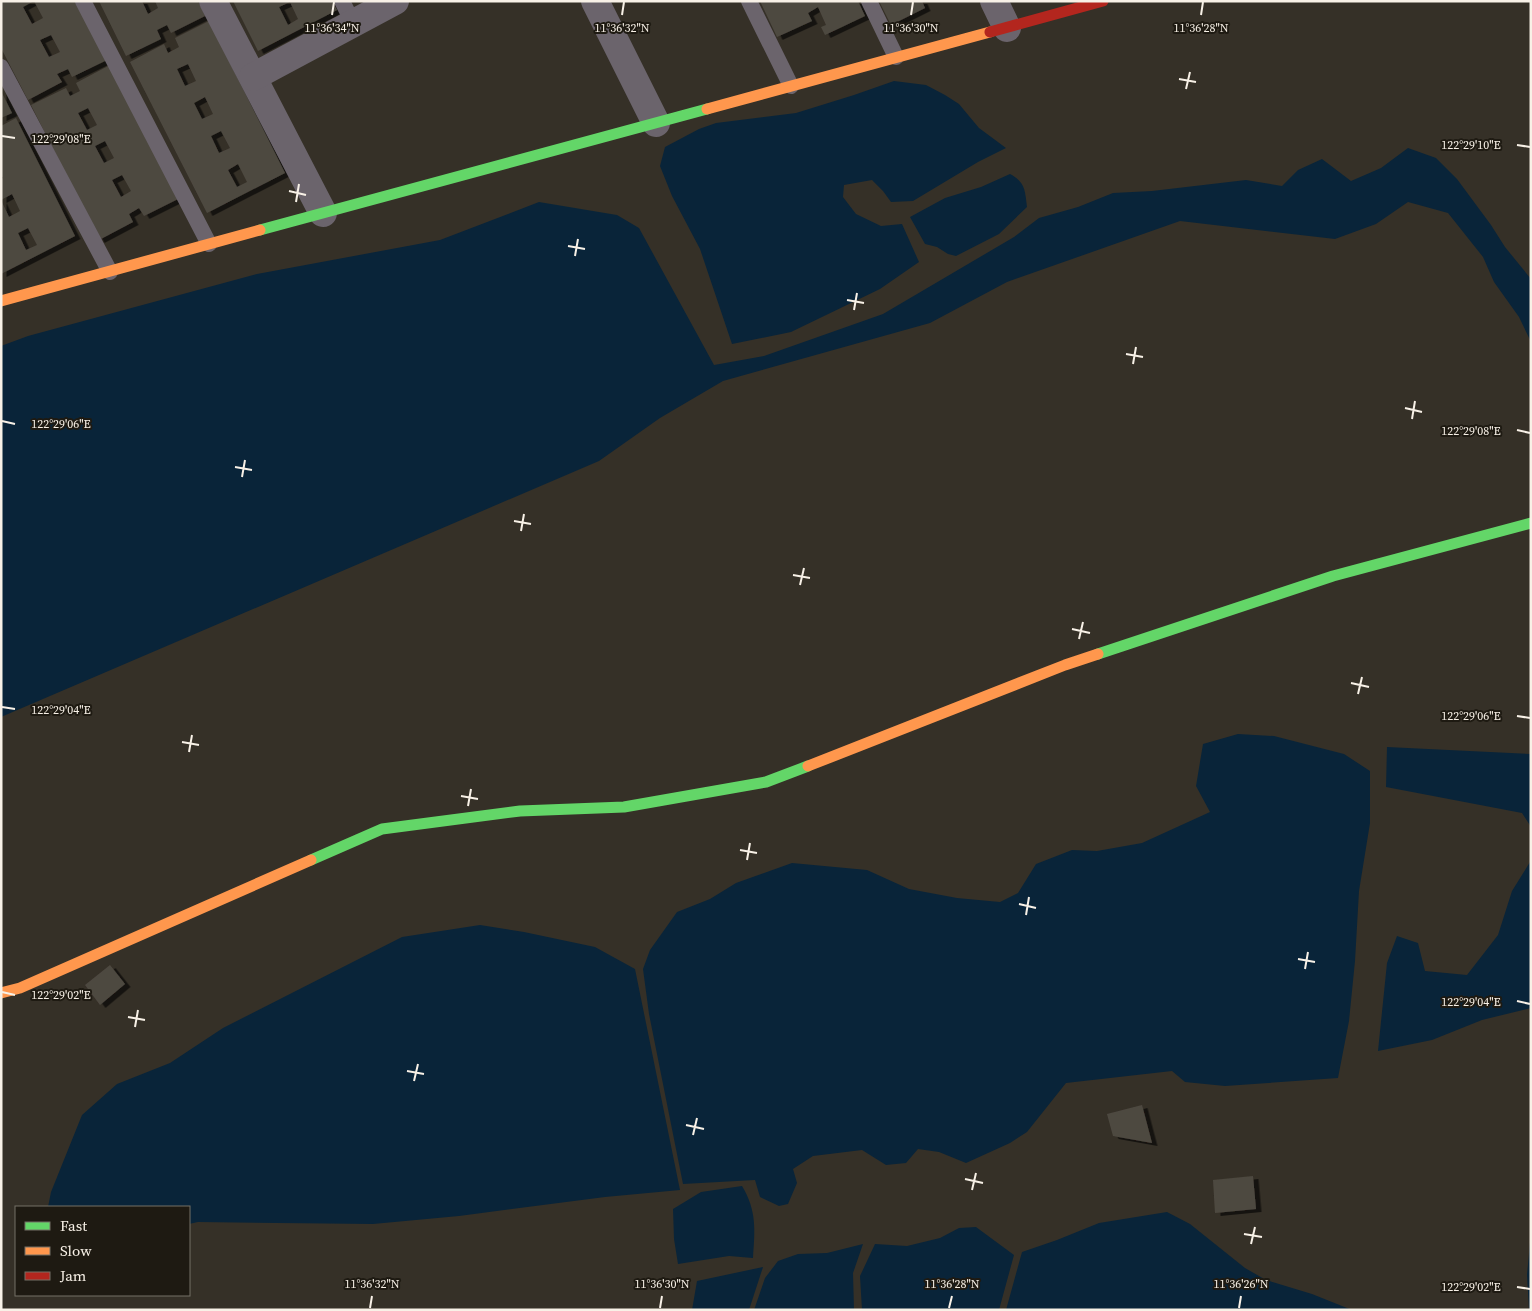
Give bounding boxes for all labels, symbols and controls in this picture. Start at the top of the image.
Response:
text: 11°36'34"N [304,20,360,36]
text: 11°36'32"N [594,20,650,36]
text: 11°36'30"N [883,20,939,36]
text: 11°36'28"N [1173,20,1229,36]
text: 122°29'08"E [31,131,91,147]
text: 122°29'10"E [1441,137,1501,153]
text: 122°29'06"E [31,416,91,432]
text: 122°29'08"E [1441,423,1501,439]
text: 122°29'04"E [31,702,91,718]
text: 122°29'06"E [1441,708,1501,724]
text: 122°29'02"E [31,987,91,1003]
text: 122°29'04"E [1441,994,1501,1010]
legend [15,1206,190,1296]
text: Fast [60,1215,87,1236]
text: Slow [60,1240,92,1261]
text: Jam [59,1265,87,1286]
text: 11°36'32"N [344,1276,400,1292]
text: 11°36'30"N [634,1276,690,1292]
text: 11°36'28"N [924,1276,980,1292]
text: 11°36'26"N [1213,1276,1269,1292]
text: 122°29'02"E [1441,1279,1501,1295]

